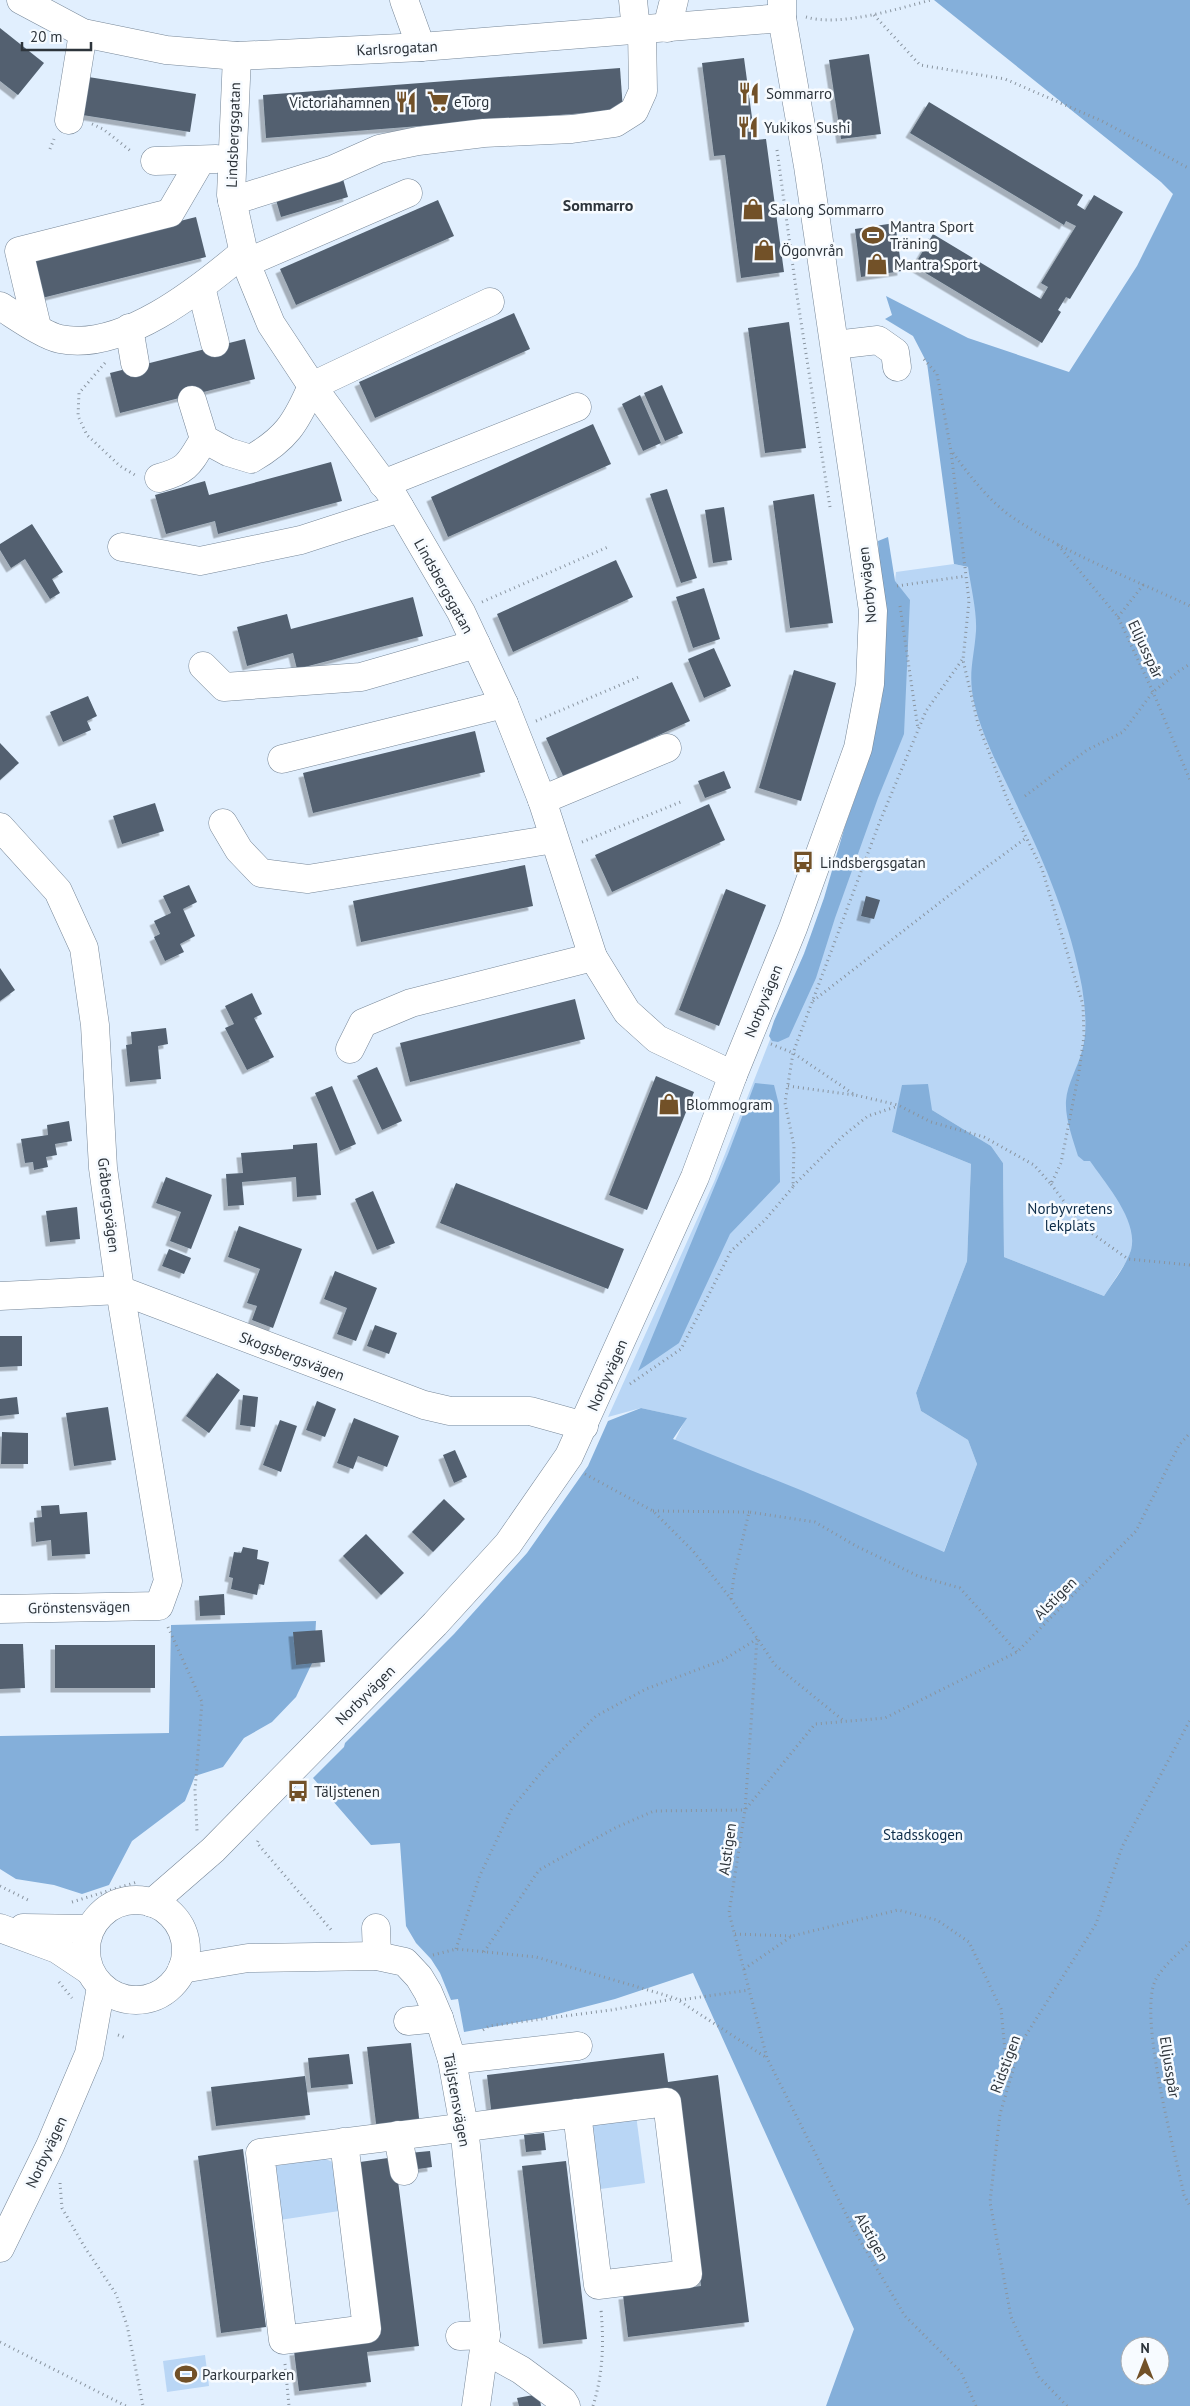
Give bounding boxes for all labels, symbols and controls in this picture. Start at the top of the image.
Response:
scale bar [22,20,91,52]
text: 20 m [30,27,63,46]
street label: Karlsrogatan [356,36,438,60]
restaurant icon: Sommarro [736,80,762,106]
street label: Lindsbergsgatan [222,82,244,188]
place label: Sommarro [766,84,832,103]
supermarket icon: eTorg [425,88,451,114]
restaurant icon: Victoriahamnen [393,89,419,115]
place label: eTorg [454,92,489,111]
place label: Victoriahamnen [288,93,390,112]
restaurant icon: Yukikos Sushi [735,114,761,140]
place label: Yukikos Sushi [764,118,851,137]
district label: Sommarro [563,195,634,215]
shop icon: Salong Sommarro [740,196,766,222]
place label: Salong Sommarro [770,200,884,219]
place label: Mantra Sport Träning [890,217,974,253]
sports icon: Mantra Sport Träning [860,222,886,248]
shop icon: Ögonvrån [751,237,777,263]
place label: Ögonvrån [781,241,844,260]
shop icon: Mantra Sport [864,251,890,277]
place label: Mantra Sport [894,255,978,274]
street label: Lindsbergsgatan [410,535,478,637]
street label: Norbyvägen [854,546,880,624]
street label: Elljusspår [1124,617,1168,681]
bus stop icon: Lindsbergsgatan [790,849,816,875]
place label: Lindsbergsgatan [820,853,926,872]
street label: Norbyvägen [740,962,786,1040]
shop icon: Blommogram [656,1091,682,1117]
place label: Blommogram [686,1095,772,1114]
street label: Gråbergsvägen [94,1156,124,1254]
park label: Norbyvretens lekplats [1027,1199,1113,1235]
street label: Skogsbergsvägen [237,1327,347,1385]
street label: Norbyvägen [583,1336,631,1414]
street label: Alstigen [1030,1573,1080,1623]
street label: Grönstensvägen [28,1597,130,1617]
street label: Norbyvägen [331,1661,399,1729]
bus stop icon: Täljstenen [285,1778,311,1804]
place label: Täljstenen [314,1782,380,1801]
street label: Alstigen [714,1822,740,1876]
park label: Stadsskogen [883,1825,963,1844]
street label: Ridstigen [986,2032,1024,2096]
street label: Elljusspår [1156,2035,1184,2099]
street label: Täljstensvägen [439,2052,475,2148]
street label: Norbyvägen [21,2113,71,2191]
street label: Alstigen [851,2209,893,2265]
north arrow [1120,2336,1170,2386]
text: N [1140,2339,1150,2357]
sports icon: Parkourparken [173,2361,199,2387]
place label: Parkourparken [202,2365,294,2384]

